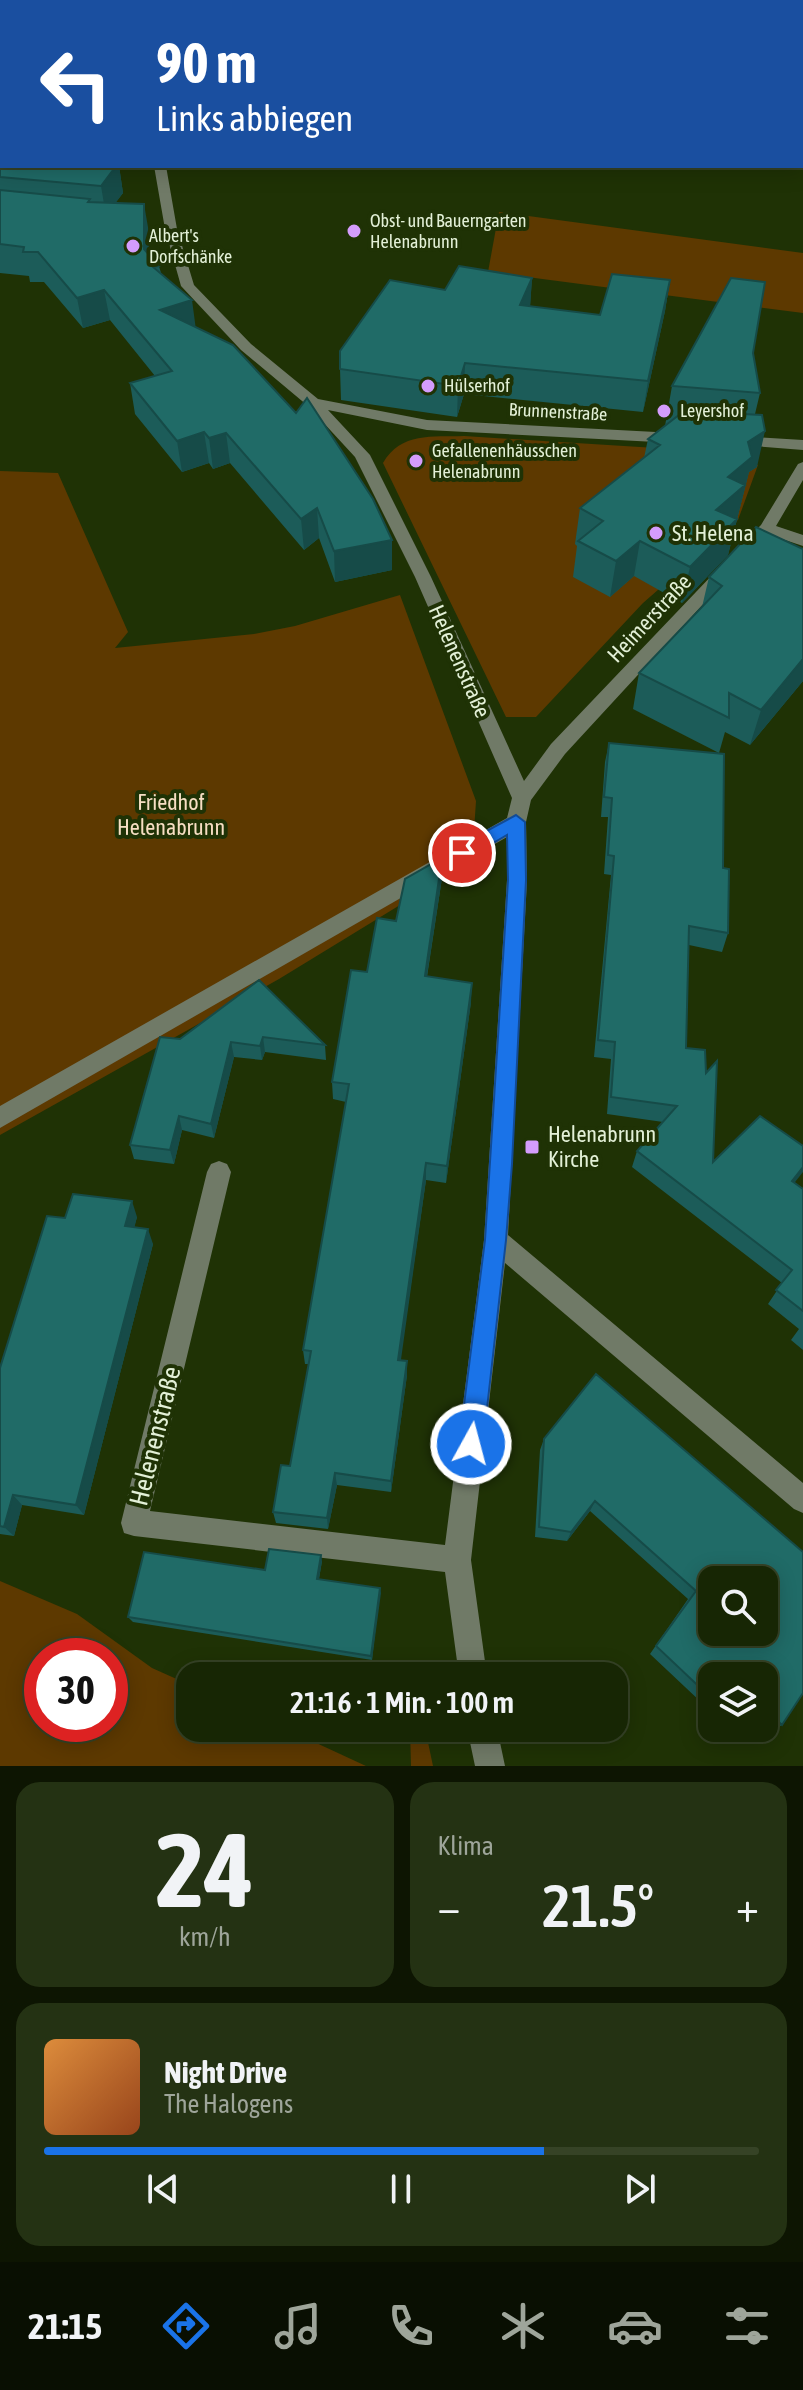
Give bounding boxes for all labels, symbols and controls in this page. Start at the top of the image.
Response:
text: 90 m [156,31,257,95]
icon: left [24,32,128,136]
text: Links abbiegen [156,97,353,139]
place label: Obst- und Bauerngarten Helenabrunn [370,210,527,252]
marker: Obst- und Bauerngarten Helenabrunn [345,222,363,240]
place label: Albert's Dorfschänke [149,225,232,267]
marker: Albert's Dorfschänke [124,237,142,255]
place label: Hülserhof [444,375,510,396]
marker: Hülserhof [419,377,437,395]
street label: Brunnenstraße [508,398,608,425]
place label: Leyershof [680,400,744,421]
marker: Leyershof [655,402,673,420]
place label: Gefallenenhäusschen Helenabrunn [432,440,577,482]
marker: Gefallenenhäusschen Helenabrunn [407,452,425,470]
place label: St. Helena [672,520,754,546]
marker: St. Helena [647,524,665,542]
street label: Heimerstraße [602,569,696,667]
street label: Helenenstraße [424,601,496,721]
park label: Friedhof Helenabrunn [117,789,225,840]
pin [428,819,496,887]
icon: arrive [440,831,484,875]
place label: Helenabrunn Kirche [548,1121,656,1172]
marker: Helenabrunn Kirche [523,1138,541,1156]
street label: Helenenstraße [123,1363,187,1509]
position arrow [429,1402,513,1486]
map controls [698,1566,778,1742]
button: search [698,1566,778,1646]
speed limit sign: 30 [24,1638,128,1742]
button: layers [698,1662,778,1742]
text: 21:16 · 1 Min. · 100 m [290,1685,514,1719]
text: 24 [156,1810,254,1929]
text: Klima [438,1831,494,1861]
text: 21.5° [542,1871,654,1940]
text: − [438,1881,460,1931]
text: + [736,1881,759,1931]
text: km/h [179,1922,231,1952]
text: Night Drive [164,2055,287,2089]
text: The Halogens [164,2089,293,2119]
icon: previous [141,2167,185,2211]
icon: pause [379,2167,423,2211]
icon: next [618,2167,662,2211]
icon: directions [158,2298,214,2354]
icon: music [270,2298,326,2354]
icon: phone [383,2298,439,2354]
icon: climate [495,2298,551,2354]
icon: car [607,2298,663,2354]
icon: filters [719,2298,775,2354]
text: 21:15 [28,2305,102,2347]

